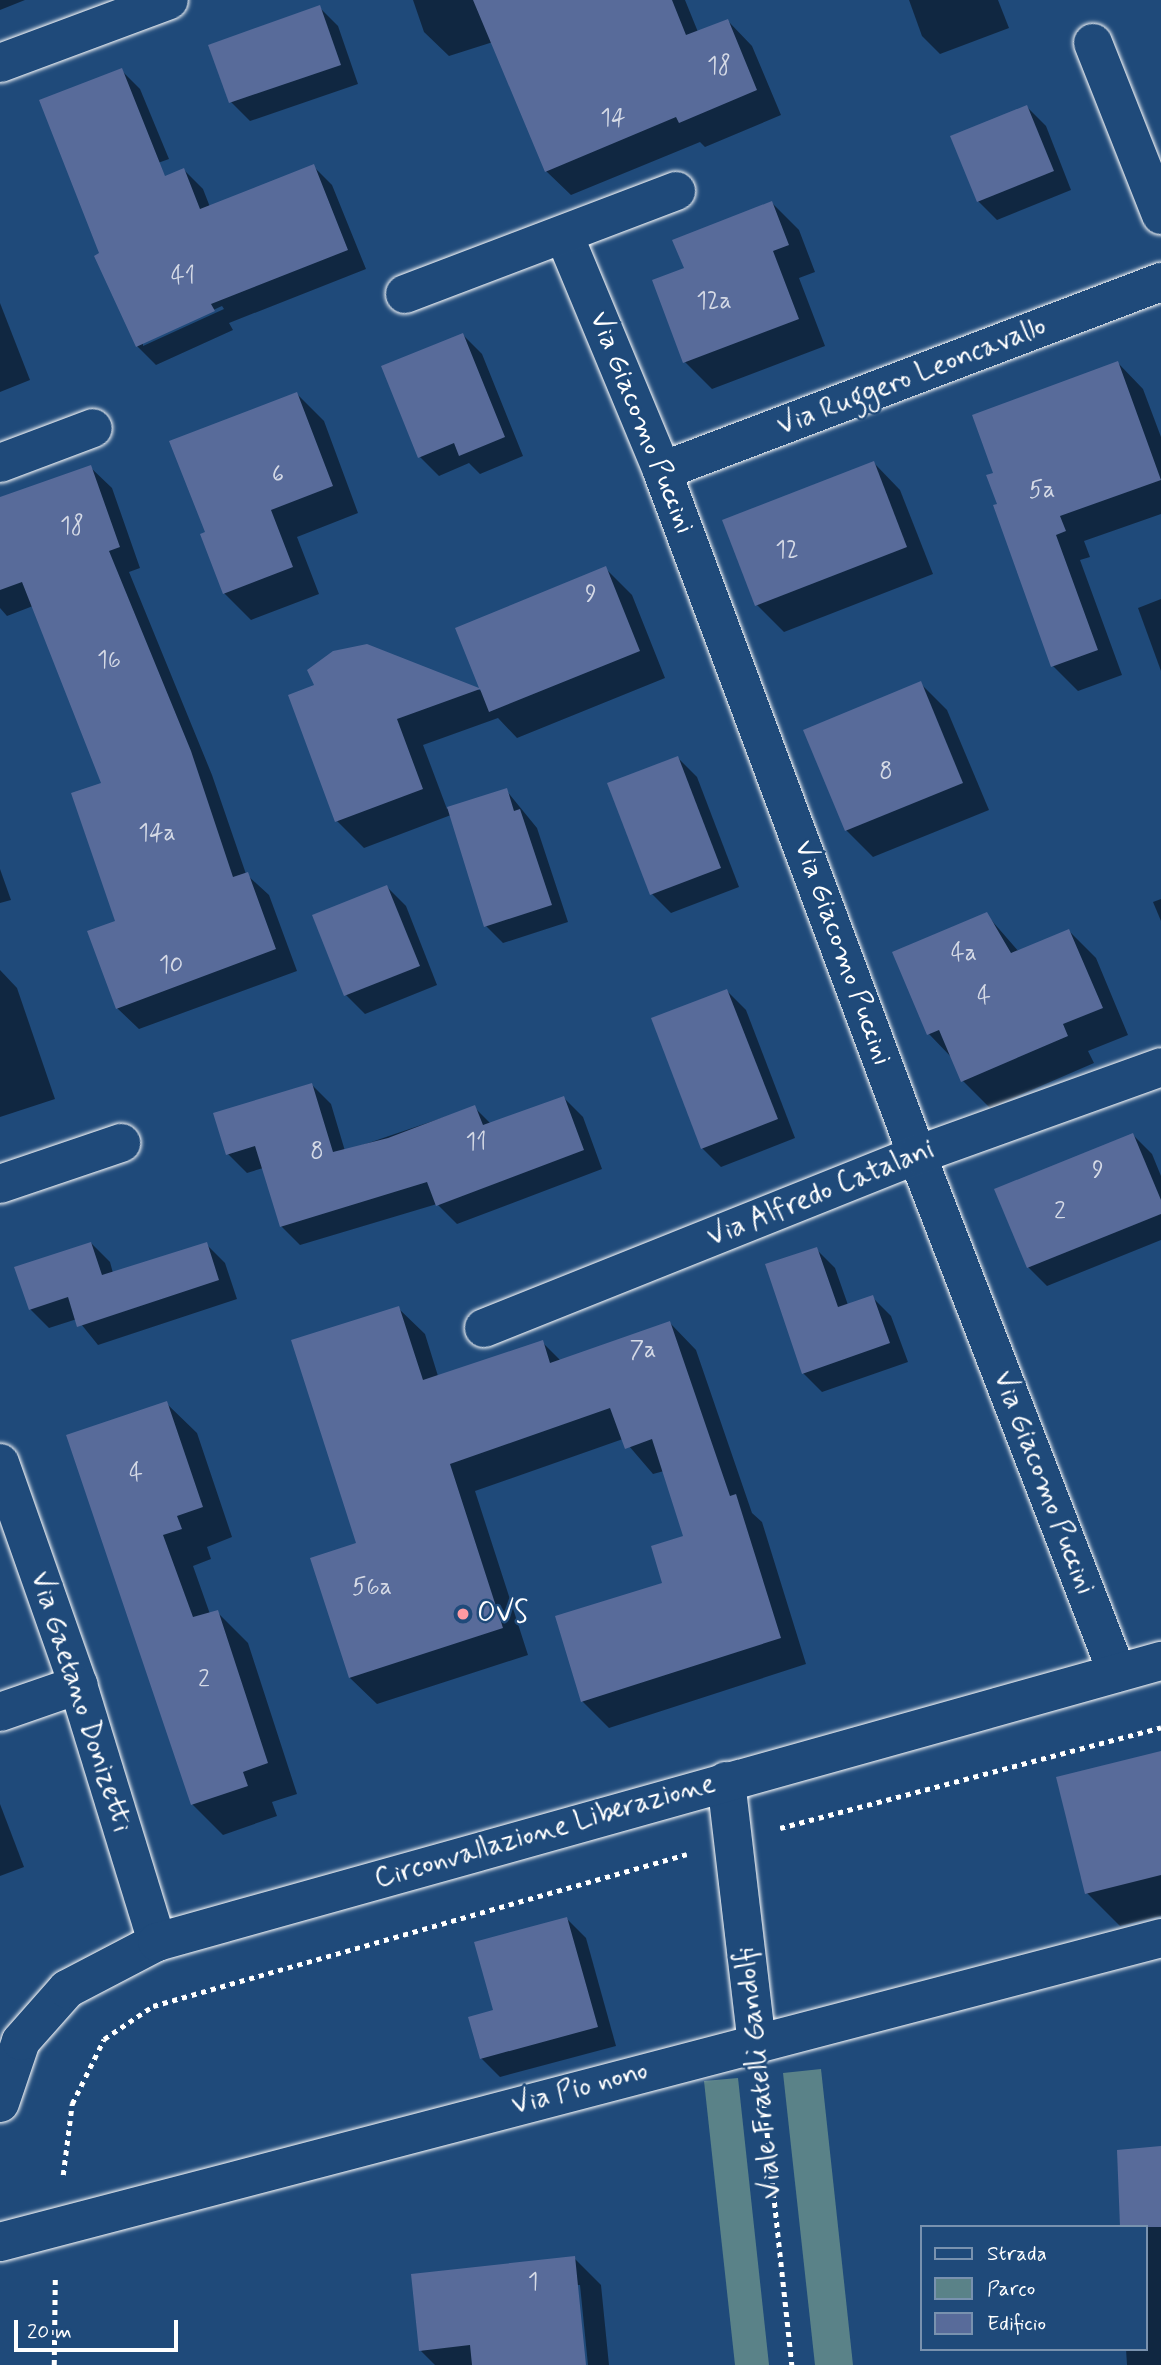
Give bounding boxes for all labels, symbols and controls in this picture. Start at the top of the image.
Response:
house number: 18 [707,53,731,81]
house number: 14 [600,105,626,133]
house number: 41 [171,263,195,291]
house number: 12a [696,288,732,316]
street label: Via Giacomo Puccini [581,308,701,538]
street label: Via Ruggero Leoncavallo [775,311,1049,443]
house number: 6 [272,461,284,489]
house number: 5a [1029,477,1055,505]
house number: 18 [60,513,84,541]
house number: 12 [775,537,799,565]
house number: 9 [585,581,597,609]
house number: 16 [97,647,121,675]
house number: 8 [879,758,893,786]
house number: 14a [138,820,176,848]
street label: Via Giacomo Puccini [786,837,898,1069]
house number: 4a [951,940,977,968]
house number: 10 [159,952,183,980]
house number: 4 [977,983,991,1011]
house number: 11 [465,1129,487,1157]
street label: Via Alfredo Catalani [704,1134,938,1254]
house number: 8 [310,1138,324,1166]
house number: 9 [1092,1157,1104,1185]
house number: 2 [1054,1198,1066,1226]
house number: 7a [630,1337,656,1365]
street label: Via Giacomo Puccini [985,1367,1101,1599]
house number: 4 [129,1460,143,1488]
street label: Via Gaetano Donizetti [22,1567,138,1837]
house number: 56a [352,1574,392,1602]
place label: OVS [477,1597,528,1631]
marker: OVS [455,1606,471,1622]
house number: 2 [198,1666,210,1694]
street label: Circonvallazione Liberazione [371,1767,719,1897]
street label: Viale Fratelli Gandolfi [730,1944,790,2202]
street label: Via Pio nono [508,2055,652,2123]
legend [920,2225,1147,2351]
text: Strada [987,2240,1047,2268]
house number: 1 [528,2269,538,2297]
text: Parco [987,2275,1035,2303]
scale bar [18,2306,182,2350]
text: Edificio [987,2310,1046,2338]
text: 20 m [27,2318,72,2346]

